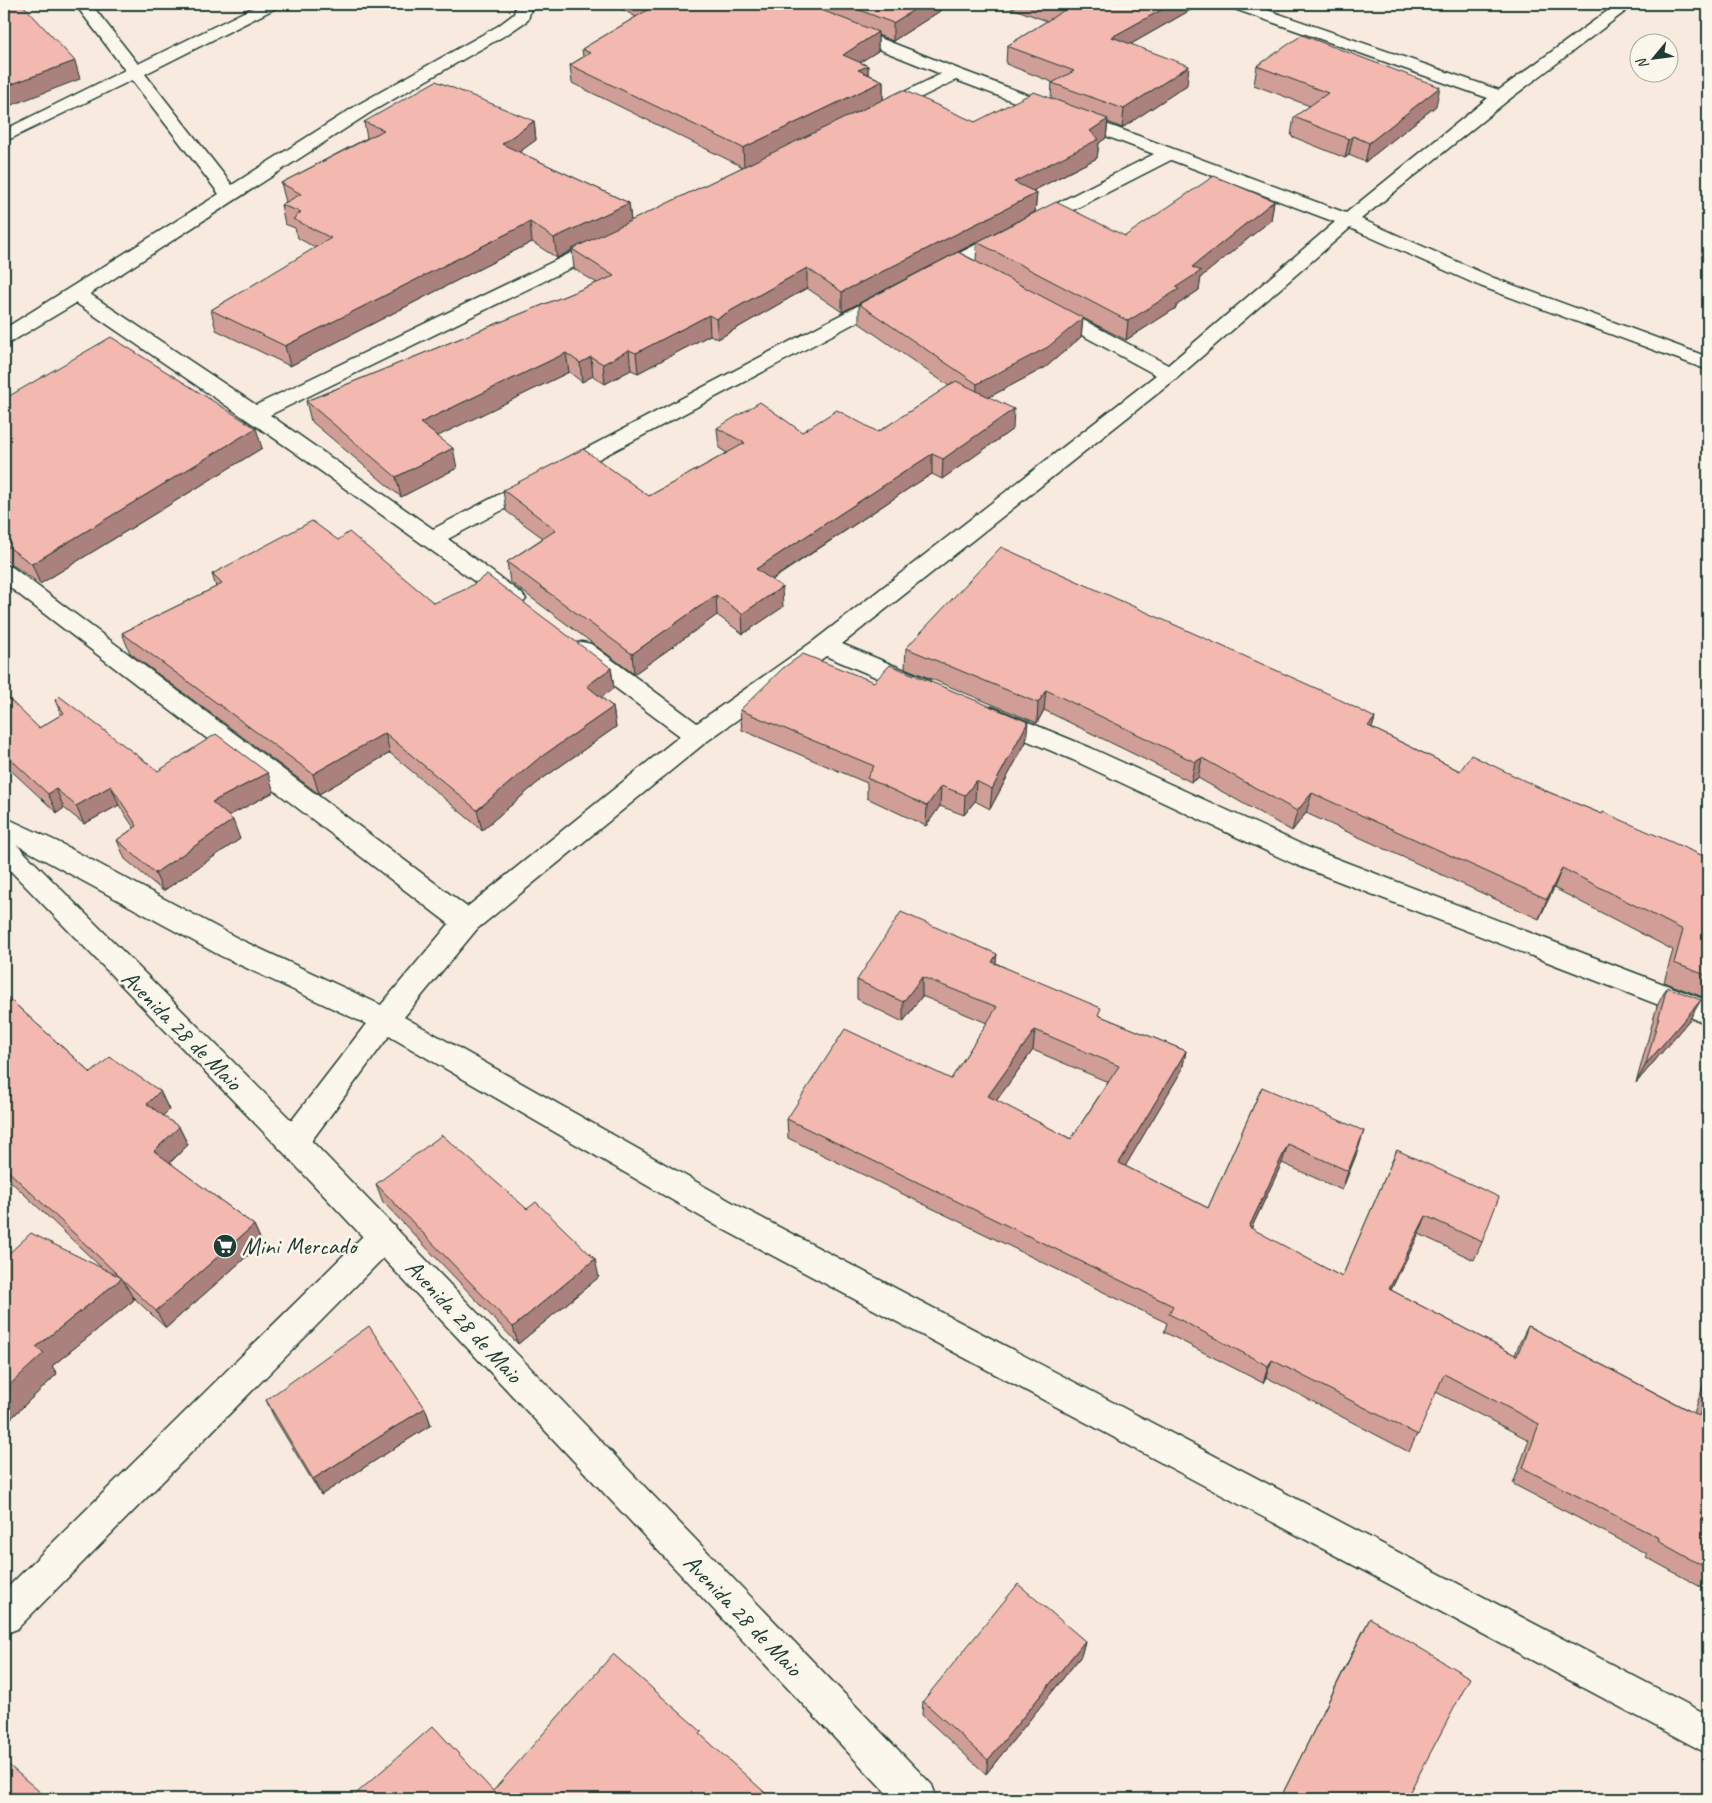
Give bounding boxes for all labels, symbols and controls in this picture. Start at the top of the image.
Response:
north arrow [1630,32,1680,82]
text: N [1632,54,1653,72]
street label: Avenida 28 de Maio [115,963,250,1098]
place label: Mini Mercado [242,1231,359,1261]
supermarket icon: Mini Mercado [212,1233,238,1259]
street label: Avenida 28 de Maio [399,1253,530,1390]
street label: Avenida 28 de Maio [677,1548,810,1683]

